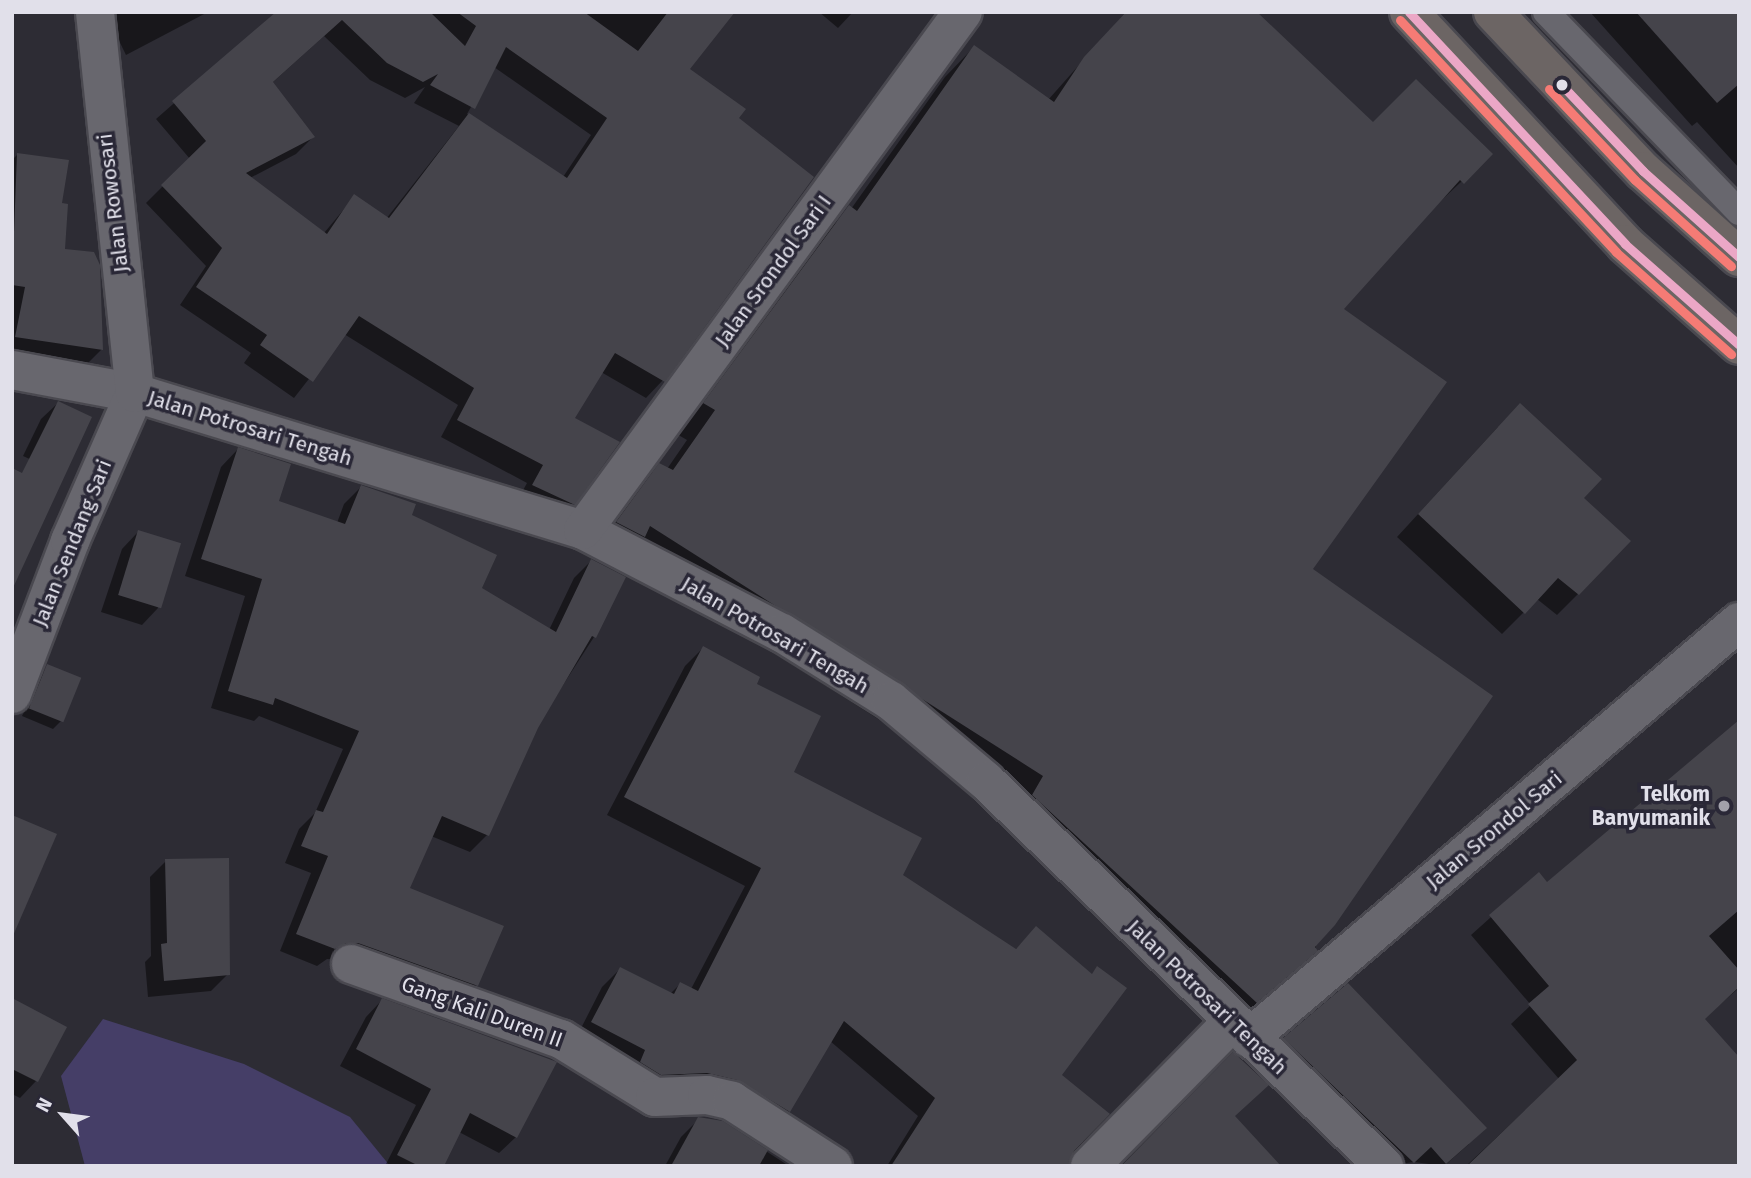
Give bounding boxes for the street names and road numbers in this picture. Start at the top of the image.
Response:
street label: Jalan Rowosari [92,132,134,274]
street label: Jalan Srondol Sari I [709,190,837,352]
street label: Jalan Potrosari Tengah [145,385,355,471]
street label: Jalan Sendang Sari [27,456,117,630]
street label: Jalan Potrosari Tengah [677,571,873,699]
street label: Jalan Srondol Sari [1421,766,1567,894]
street label: Jalan Potrosari Tengah [1122,914,1292,1080]
street label: Gang Kali Duren II [398,971,566,1053]

